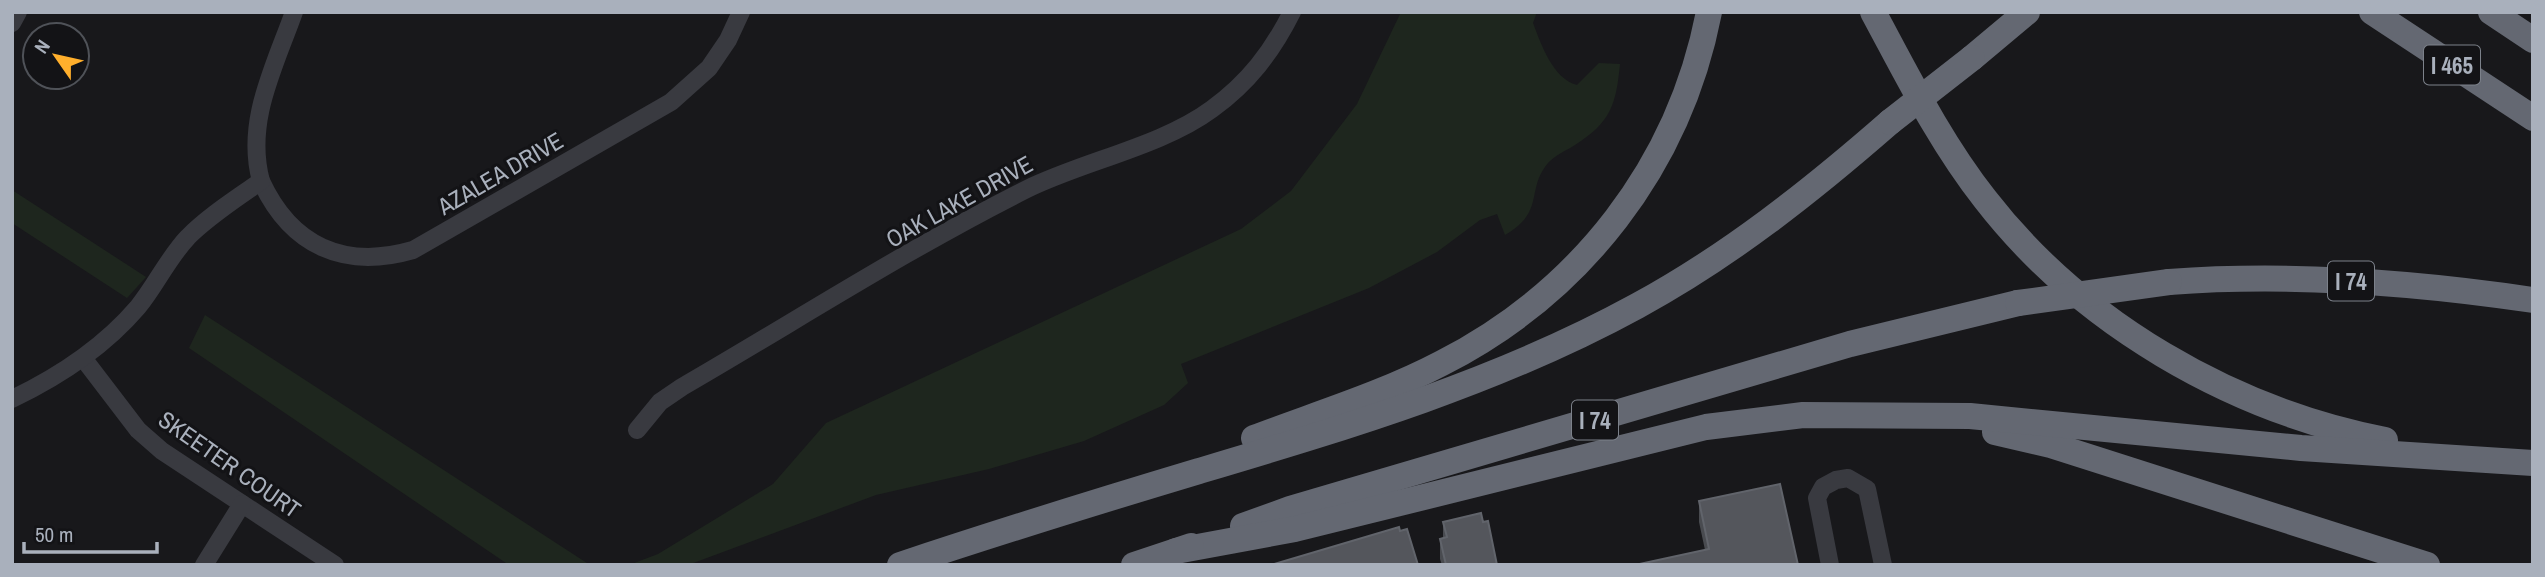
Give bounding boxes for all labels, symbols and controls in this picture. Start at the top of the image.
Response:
north arrow [21,21,91,91]
text: N [28,35,56,58]
road number: I 465 [2424,46,2480,85]
street label: AZALEA DRIVE [431,124,569,222]
street label: OAK LAKE DRIVE [880,147,1038,255]
road number: I 74 [2328,262,2374,300]
road number: I 74 [1572,400,1618,440]
street label: SKEETER COURT [152,403,308,525]
scale bar [24,510,158,554]
text: 50 m [35,520,73,549]

